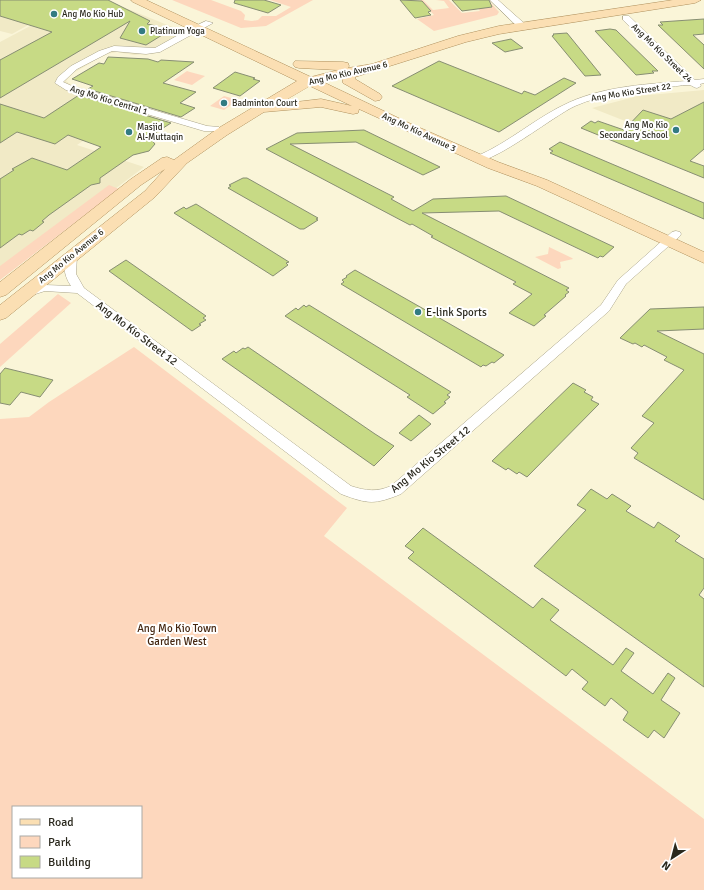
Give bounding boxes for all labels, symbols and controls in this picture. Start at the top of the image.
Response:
marker: Ang Mo Kio Hub [49,9,59,19]
place label: Ang Mo Kio Hub [62,9,124,20]
street label: Ang Mo Kio Street 24 [629,21,695,85]
marker: Platinum Yoga [137,26,147,36]
place label: Platinum Yoga [150,26,205,37]
street label: Ang Mo Kio Avenue 6 [308,59,389,88]
street label: Ang Mo Kio Street 22 [590,81,672,104]
street label: Ang Mo Kio Central 1 [69,83,149,118]
marker: Badminton Court [219,98,229,108]
place label: Badminton Court [232,98,298,109]
street label: Ang Mo Kio Avenue 3 [380,110,458,155]
place label: Ang Mo Kio Secondary School [600,120,668,141]
place label: Masjid Al-Muttaqin [137,122,183,143]
marker: Ang Mo Kio Secondary School [671,125,681,135]
marker: Masjid Al-Muttaqin [124,127,134,137]
street label: Ang Mo Kio Avenue 6 [37,227,106,286]
street label: Ang Mo Kio Street 12 [93,299,180,368]
place label: E-link Sports [426,306,487,319]
marker: E-link Sports [413,307,423,317]
street label: Ang Mo Kio Street 12 [388,423,473,495]
park label: Ang Mo Kio Town Garden West [137,622,217,648]
legend [12,806,142,878]
text: Road [48,815,74,830]
text: Park [48,835,71,850]
north arrow [652,838,692,878]
text: Building [48,855,91,870]
text: N [659,858,673,873]

